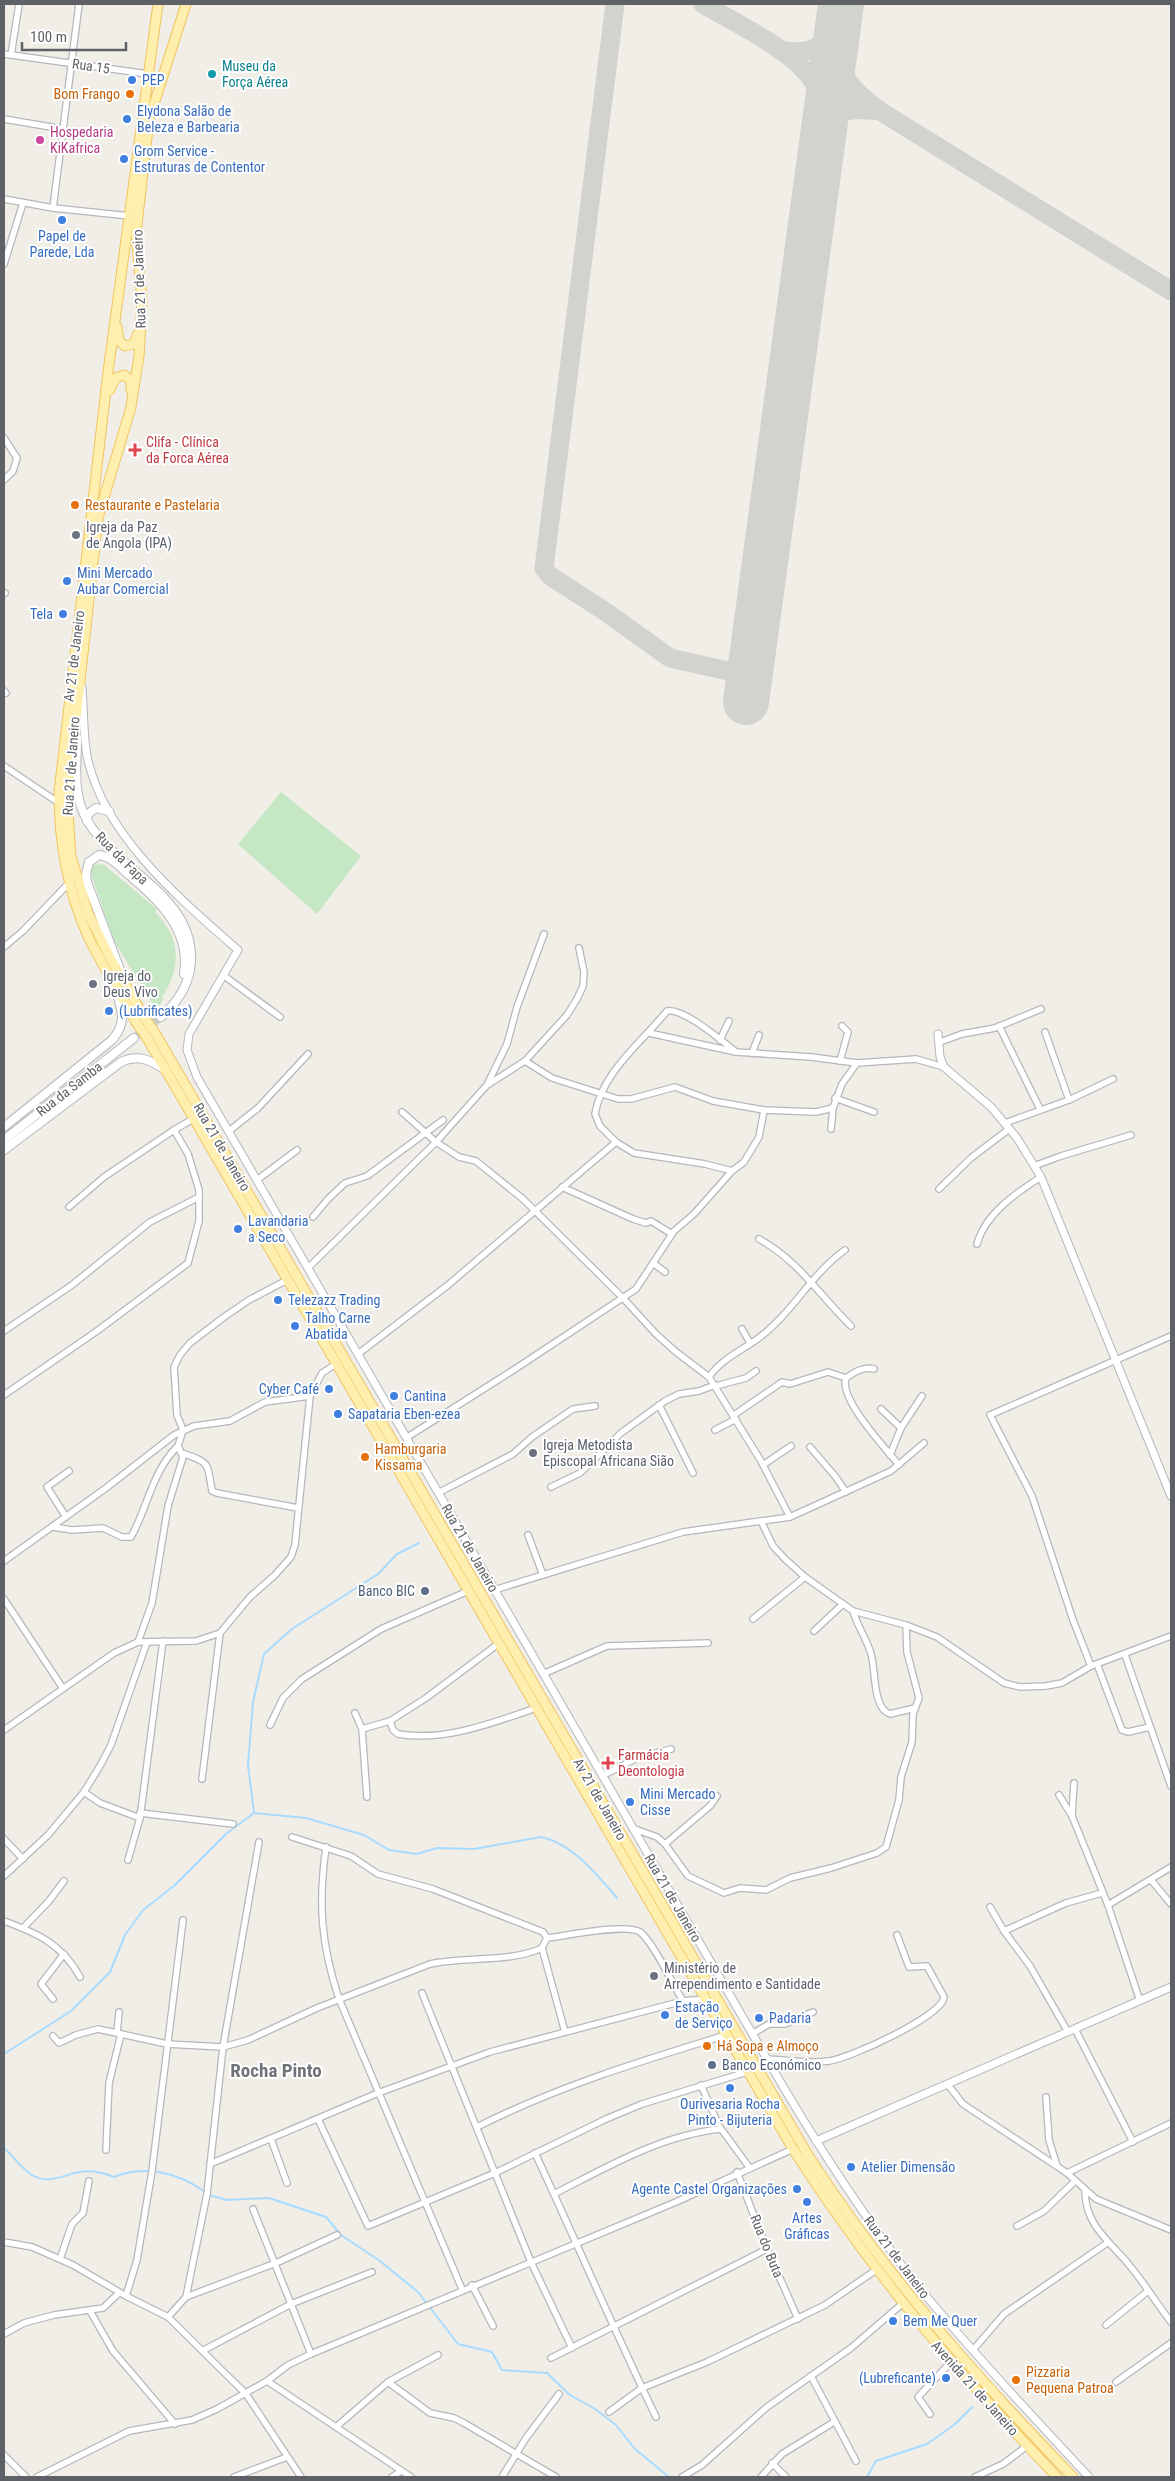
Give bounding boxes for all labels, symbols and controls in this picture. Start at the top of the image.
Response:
scale bar [22,20,126,52]
text: 100 m [30,28,67,46]
street label: Rua 15 [71,55,111,77]
place label: Museu da Força Aérea [222,58,288,90]
marker: Museu da Força Aérea [206,68,218,80]
place label: PEP [142,72,165,88]
marker: PEP [126,74,138,86]
place label: Bom Frango [54,86,120,102]
marker: Bom Frango [124,88,136,100]
place label: Elydona Salão de Beleza e Barbearia [137,103,240,135]
marker: Elydona Salão de Beleza e Barbearia [121,113,133,125]
place label: Hospedaria KiKafrica [50,124,113,156]
marker: Hospedaria KiKafrica [34,134,46,146]
place label: Grom Service - Estruturas de Contentor [134,143,265,175]
marker: Grom Service - Estruturas de Contentor [118,153,130,165]
marker: Papel de Parede, Lda [56,214,68,226]
place label: Papel de Parede, Lda [30,228,94,260]
street label: Rua 21 de Janeiro [129,229,149,329]
place label: Clifa - Clínica da Forca Aérea [146,434,229,466]
marker: Clifa - Clínica da Forca Aérea [128,443,142,457]
place label: Restaurante e Pastelaria [85,497,220,513]
marker: Restaurante e Pastelaria [69,499,81,511]
place label: Igreja da Paz de Angola (IPA) [86,519,172,552]
marker: Igreja da Paz de Angola (IPA) [70,529,82,541]
place label: Mini Mercado Aubar Comercial [77,565,169,597]
marker: Mini Mercado Aubar Comercial [61,575,73,587]
place label: Tela [30,606,53,622]
marker: Tela [57,608,69,620]
street label: Av 21 de Janeiro [60,609,88,703]
street label: Rua 21 de Janeiro [60,716,82,816]
street label: Rua da Fapa [92,828,152,888]
place label: Igreja do Deus Vivo [103,968,158,1000]
marker: Igreja do Deus Vivo [87,978,99,990]
place label: (Lubrificates) [119,1003,193,1020]
marker: (Lubrificates) [103,1005,115,1017]
street label: Rua da Samba [33,1058,105,1120]
street label: Rua 21 de Janeiro [190,1100,254,1194]
place label: Lavandaria a Seco [248,1213,308,1245]
marker: Lavandaria a Seco [232,1223,244,1235]
place label: Telezazz Trading [288,1292,380,1308]
marker: Telezazz Trading [272,1294,284,1306]
place label: Talho Carne Abatida [305,1310,371,1342]
marker: Talho Carne Abatida [289,1320,301,1332]
place label: Cyber Café [259,1381,319,1397]
marker: Cyber Café [323,1383,335,1395]
place label: Cantina [404,1388,446,1404]
marker: Cantina [388,1390,400,1402]
place label: Sapataria Eben-ezea [348,1406,460,1422]
marker: Sapataria Eben-ezea [332,1408,344,1420]
place label: Igreja Metodista Episcopal Africana Sião [543,1437,674,1469]
place label: Hamburgaria Kissama [375,1441,447,1473]
marker: Igreja Metodista Episcopal Africana Sião [527,1447,539,1459]
marker: Hamburgaria Kissama [359,1451,371,1463]
street label: Rua 21 de Janeiro [438,1501,502,1595]
place label: Banco BIC [358,1583,415,1599]
marker: Banco BIC [419,1585,431,1597]
place label: Farmácia Deontologia [618,1747,684,1779]
street label: Av 21 de Janeiro [570,1755,630,1843]
marker: Farmácia Deontologia [602,1757,614,1769]
place label: Mini Mercado Cisse [640,1786,715,1818]
marker: Mini Mercado Cisse [624,1796,636,1808]
street label: Rua 21 de Janeiro [641,1851,705,1945]
place label: Ministério de Arrependimento e Santidade [664,1960,821,1992]
marker: Ministério de Arrependimento e Santidade [648,1970,660,1982]
place label: Estação de Serviço [675,1999,733,2031]
marker: Estação de Serviço [659,2009,671,2021]
place label: Padaria [769,2010,811,2026]
marker: Padaria [753,2012,765,2024]
place label: Há Sopa e Almoço [717,2038,819,2054]
marker: Há Sopa e Almoço [701,2040,713,2052]
place label: Banco Económico [722,2057,821,2073]
district label: Rocha Pinto [230,2059,322,2082]
marker: Banco Económico [706,2059,718,2071]
marker: Ourivesaria Rocha Pinto - Bijuteria [724,2082,736,2094]
place label: Ourivesaria Rocha Pinto - Bijuteria [680,2096,780,2128]
place label: Atelier Dimensão [861,2159,955,2175]
marker: Atelier Dimensão [845,2161,857,2173]
place label: Agente Castel Organizações [631,2181,787,2197]
marker: Agente Castel Organizações [791,2183,803,2195]
marker: Artes Gráficas [801,2196,813,2208]
place label: Artes Gráficas [784,2210,830,2242]
street label: Rua do Buta [747,2212,787,2280]
street label: Rua 21 de Janeiro [861,2213,933,2301]
place label: Bem Me Quer [903,2313,977,2329]
marker: Bem Me Quer [887,2315,899,2327]
street label: Avenida 21 de Janeiro [928,2337,1022,2439]
place label: Pizzaria Pequena Patroa [1026,2364,1114,2396]
place label: (Lubreficante) [859,2370,936,2387]
marker: (Lubreficante) [940,2372,952,2384]
marker: Pizzaria Pequena Patroa [1010,2374,1022,2386]

